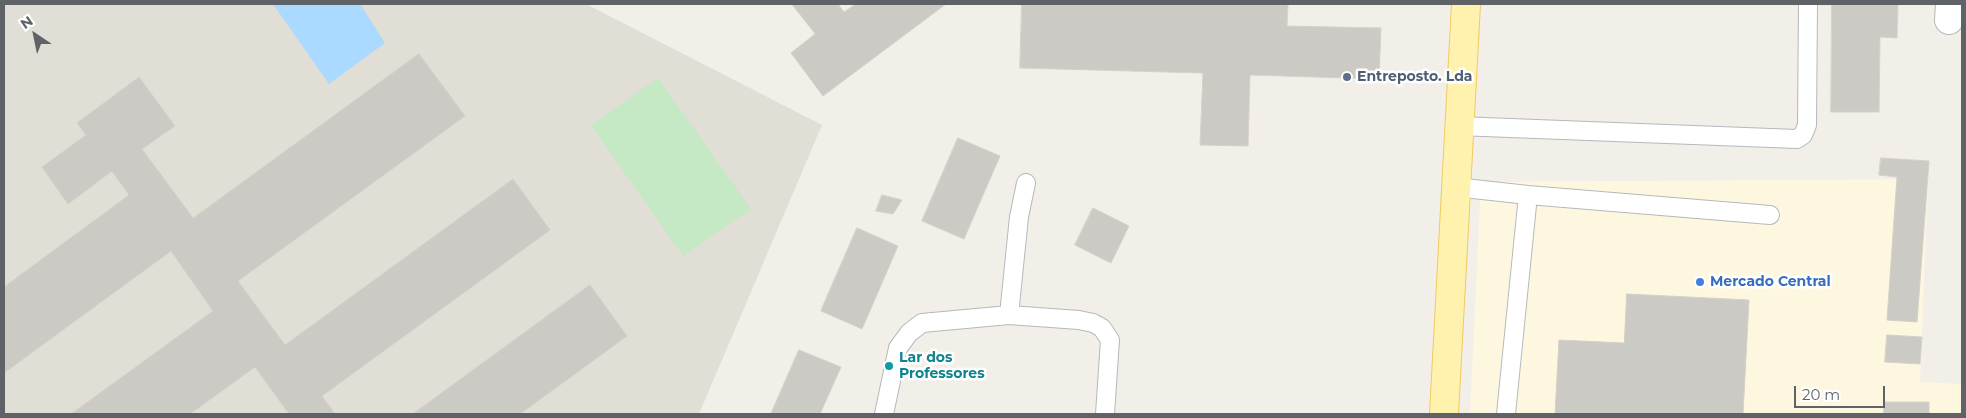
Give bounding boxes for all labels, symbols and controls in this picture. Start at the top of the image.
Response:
north arrow [10,10,60,60]
text: N [17,12,36,33]
place label: Entreposto. Lda [1357,69,1472,85]
marker: Entreposto. Lda [1341,71,1353,83]
place label: Mercado Central [1710,274,1831,290]
marker: Mercado Central [1694,276,1706,288]
place label: Lar dos Professores [899,350,985,382]
marker: Lar dos Professores [883,360,895,372]
scale bar [1796,376,1887,408]
text: 20 m [1802,385,1840,404]

